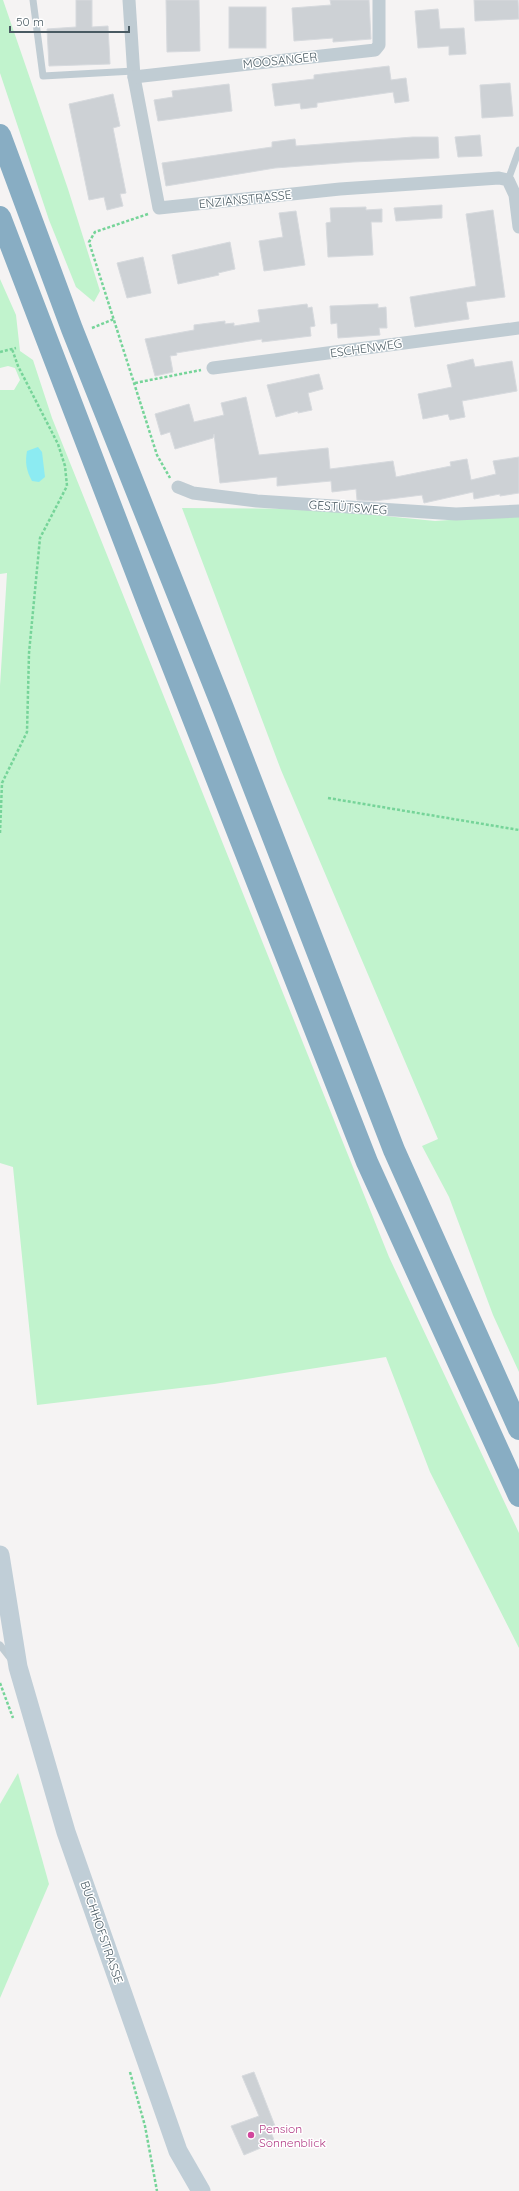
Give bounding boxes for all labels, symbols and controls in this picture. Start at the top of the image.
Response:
scale bar [10,8,129,34]
text: 50 m [16,14,44,29]
street label: MOOSANGER [242,49,318,71]
street label: ENZIANSTRASSE [198,187,292,211]
street label: ESCHENWEG [329,336,403,360]
street label: GESTÜTSWEG [308,497,388,517]
street label: BUCHHOFSTRASSE [77,1879,127,1985]
place label: Pension Sonnenblick [259,2121,326,2150]
marker: Pension Sonnenblick [246,2130,256,2140]

